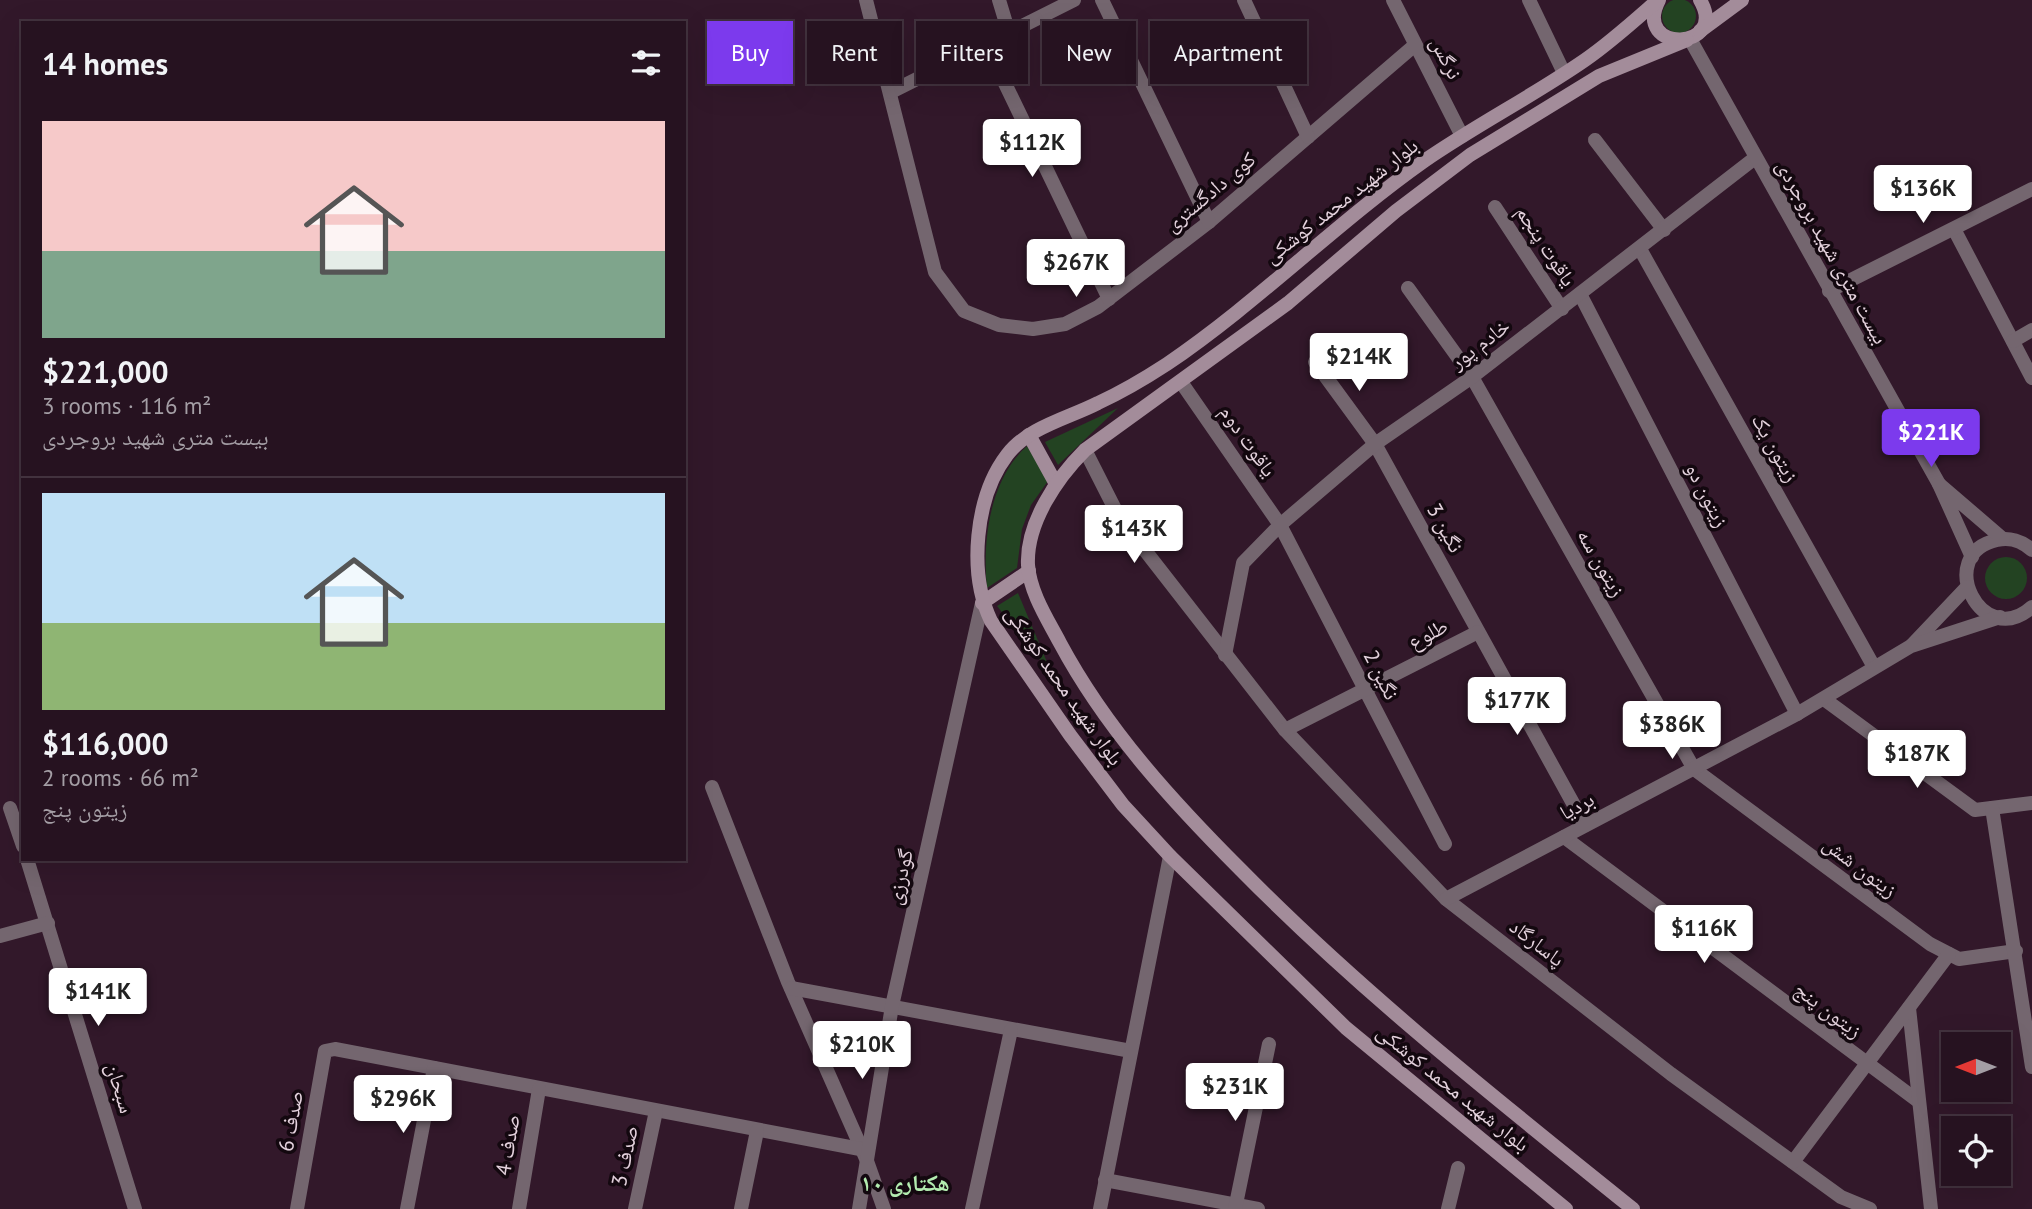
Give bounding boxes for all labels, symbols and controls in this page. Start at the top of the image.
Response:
chip: Buy [707,21,793,84]
chip: Rent [807,21,902,84]
chip: Filters [916,21,1028,84]
chip: New [1042,21,1136,84]
chip: Apartment [1150,21,1307,84]
street label: نرگس [1424,32,1469,84]
text: 14 homes [42,44,168,83]
icon: filters [627,44,665,82]
pin: $112K [983,120,1081,179]
text: $112K [999,127,1065,156]
street label: بلوار شهید محمد کوشکی [1258,132,1423,269]
street label: کوی دادگستری [1158,145,1261,238]
street label: بیست متری شهید بروجردی [1771,155,1894,349]
pin: $136K [1874,166,1972,225]
icon: home [291,167,417,293]
text: $136K [1890,173,1956,202]
street label: یاقوت پنجم [1509,200,1583,292]
pin: $267K [1027,240,1125,299]
text: $267K [1043,247,1109,276]
street label: خادم پور [1443,312,1516,376]
pin: $214K [1310,334,1408,393]
text: $214K [1326,341,1392,370]
text: $221,000 [42,352,169,391]
text: 3 rooms · 116 m² [42,391,211,420]
street label: یاقوت دوم [1213,399,1283,483]
street label: زیتون یک [1746,409,1805,487]
pin: $221K [1882,410,1980,469]
text: $221K [1898,417,1964,446]
text: بیست متری شهید بروجردی [42,422,268,451]
street label: زیتون دو [1680,458,1735,532]
street label: نگین 3 [1421,498,1470,557]
pin: $143K [1085,505,1183,565]
text: $143K [1101,513,1167,542]
street label: زیتون سه [1571,524,1632,602]
icon: home [291,539,417,665]
street label: بلوار شهید محمد کوشکی [999,601,1130,771]
street label: طلوع [1403,612,1452,655]
street label: نگین 2 [1358,645,1405,704]
pin: $177K [1468,678,1566,737]
text: $177K [1484,685,1550,714]
pin: $386K [1623,702,1721,761]
text: $386K [1639,709,1705,738]
text: $116,000 [42,724,169,763]
pin: $187K [1868,730,1966,790]
text: $187K [1884,738,1950,767]
text: 2 rooms · 66 m² [42,763,199,792]
street label: بردیا [1555,785,1599,826]
text: زیتون پنج [42,794,127,823]
street label: زیتون شش [1818,830,1903,903]
street label: گودرزی [880,846,919,907]
pin: $116K [1655,906,1753,965]
street label: پاسارگاد [1504,913,1570,972]
text: $116K [1671,913,1737,942]
pin: $141K [49,968,147,1028]
street label: زیتون پنج [1789,975,1868,1044]
text: $141K [65,976,131,1005]
street label: بلوار شهید محمد کوشکی [1372,1018,1535,1157]
pin: $210K [813,1021,911,1081]
text: $210K [829,1029,895,1058]
north arrow [1941,1032,2011,1102]
map controls [1941,1032,2011,1186]
street label: سبحان [100,1059,141,1116]
pin: $231K [1186,1064,1284,1123]
text: $231K [1202,1071,1268,1100]
pin: $296K [354,1076,452,1135]
text: $296K [370,1083,436,1112]
street label: صدف 6 [272,1088,309,1153]
street label: صدف 4 [489,1113,526,1177]
button: locate [1941,1116,2011,1186]
street label: صدف 3 [605,1123,644,1189]
district label: ۱۰ هکتاری [860,1168,950,1197]

